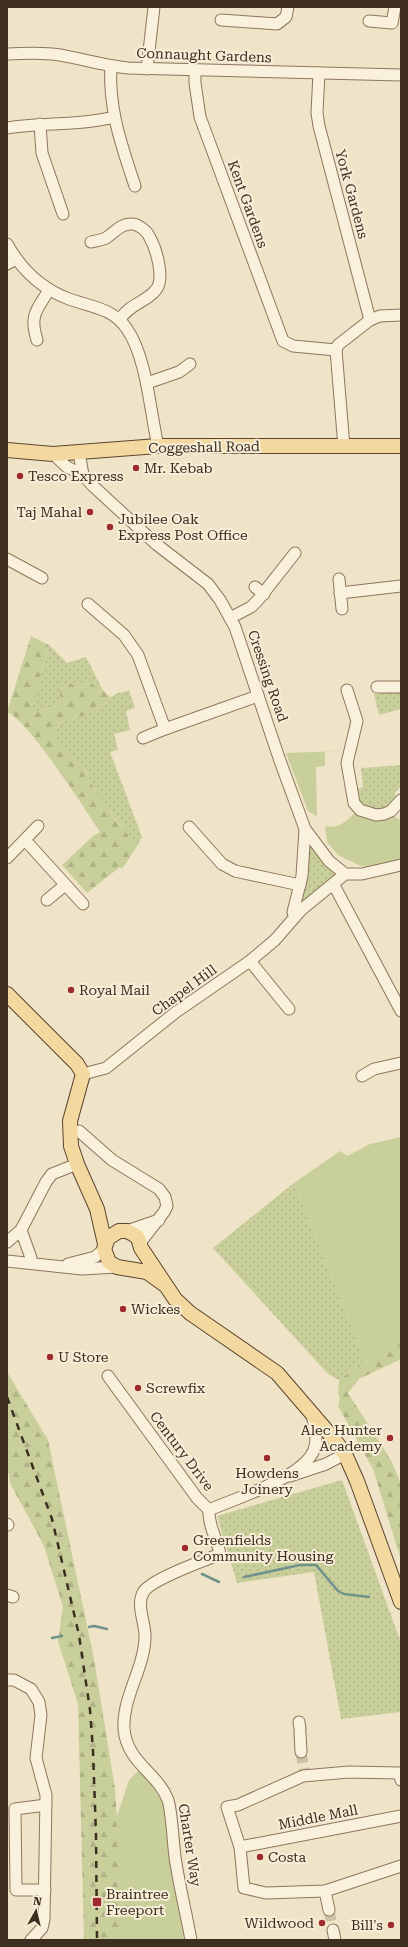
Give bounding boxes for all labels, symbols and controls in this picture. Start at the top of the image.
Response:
street label: Connaught Gardens [136,45,272,65]
street label: York Gardens [332,148,372,241]
street label: Kent Gardens [225,158,271,250]
street label: Coggeshall Road [148,438,260,456]
place label: Mr. Kebab [144,460,213,476]
marker: Mr. Kebab [131,463,141,473]
place label: Tesco Express [28,468,124,484]
marker: Tesco Express [15,471,25,481]
place label: Taj Mahal [16,504,83,520]
marker: Taj Mahal [85,507,95,517]
place label: Jubilee Oak Express Post Office [118,511,248,543]
marker: Jubilee Oak Express Post Office [105,522,115,532]
street label: Cressing Road [245,628,291,724]
street label: Chapel Hill [149,961,220,1019]
place label: Royal Mail [79,982,151,998]
marker: Royal Mail [66,985,76,995]
place label: Wickes [131,1301,181,1317]
marker: Wickes [118,1304,128,1314]
place label: U Store [58,1349,109,1365]
marker: U Store [45,1352,55,1362]
place label: Screwfix [146,1380,205,1396]
marker: Screwfix [133,1383,143,1393]
street label: Century Drive [147,1408,217,1494]
place label: Alec Hunter Academy [301,1422,383,1454]
marker: Alec Hunter Academy [385,1433,395,1443]
marker: Howdens Joinery [262,1453,272,1463]
place label: Howdens Joinery [235,1465,299,1497]
place label: Greenfields Community Housing [193,1532,334,1564]
marker: Greenfields Community Housing [180,1543,190,1553]
street label: Middle Mall [277,1801,360,1833]
street label: Charter Way [176,1802,205,1888]
place label: Costa [268,1849,307,1865]
marker: Costa [255,1852,265,1862]
place label: Braintree Freeport [106,1886,169,1918]
north arrow [16,1891,56,1931]
text: N [32,1895,43,1909]
marker: Braintree Freeport [91,1896,103,1908]
place label: Wildwood [245,1915,314,1931]
place label: Bill's [351,1917,383,1933]
marker: Wildwood [317,1918,327,1928]
marker: Bill's [386,1920,396,1930]

